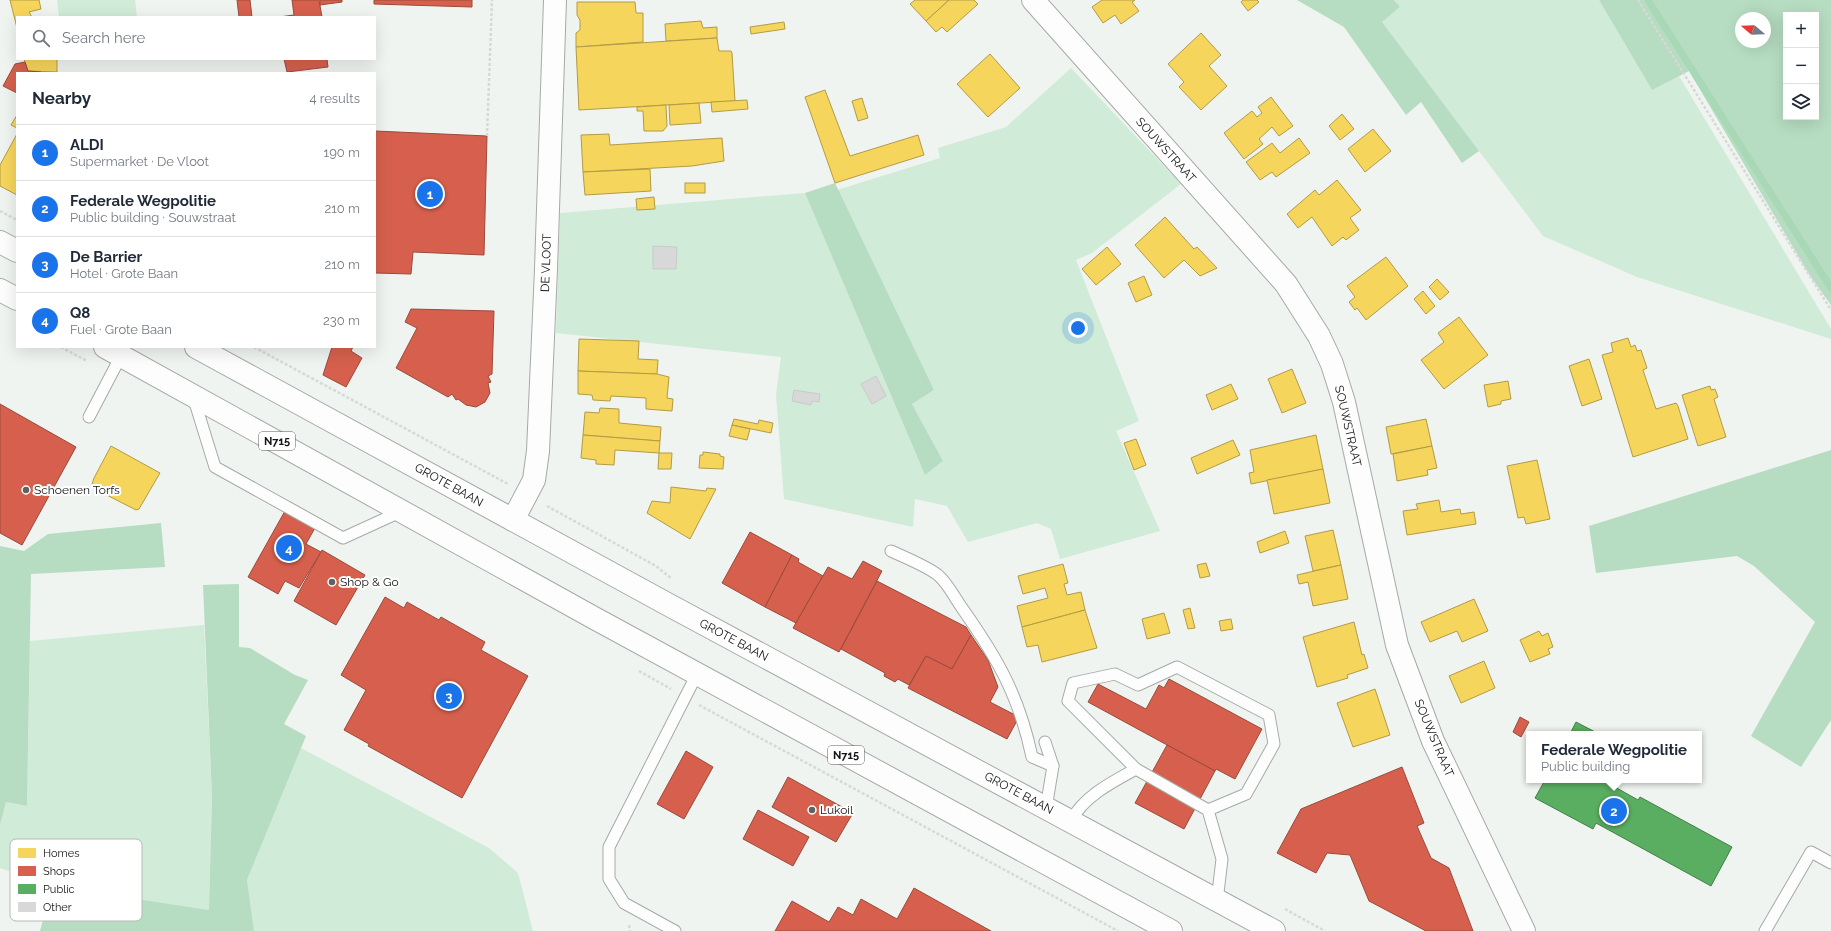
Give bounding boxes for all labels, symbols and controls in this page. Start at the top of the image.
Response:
north arrow [1735,12,1771,48]
map controls [1783,12,1819,120]
button: + [1783,12,1819,48]
search box [16,16,376,60]
icon: search [30,27,52,49]
text: Search here [62,29,145,47]
button: − [1783,48,1819,84]
button: layers [1783,84,1819,120]
text: Nearby [32,88,91,108]
text: 4 results [309,91,360,106]
street label: SOUWSTRAAT [1133,115,1199,186]
text: ALDI [70,136,104,154]
text: 1 [42,145,48,160]
text: 190 m [324,145,360,160]
text: Supermarket · De Vloot [70,154,209,169]
pin: 1 [417,179,443,209]
text: Federale Wegpolitie [70,192,216,210]
text: 2 [41,201,49,216]
text: 210 m [324,201,360,216]
text: Public building · Souwstraat [70,210,236,225]
street label: DE VLOOT [538,233,554,292]
text: De Barrier [70,248,142,266]
text: 3 [41,257,49,272]
text: 210 m [324,257,360,272]
text: Hotel · Grote Baan [70,266,178,281]
text: Q8 [70,304,90,322]
text: 4 [41,313,49,328]
text: 230 m [323,313,360,328]
your location [1068,318,1088,338]
text: Fuel · Grote Baan [70,322,172,337]
street label: SOUWSTRAAT [1332,384,1364,469]
road number: N715 [259,432,295,450]
street label: GROTE BAAN [412,460,486,510]
place label: Schoenen Torfs [34,483,120,497]
marker: Schoenen Torfs [21,485,31,495]
pin: 4 [276,533,302,563]
place label: Shop & Go [340,575,399,589]
marker: Shop & Go [327,577,337,587]
street label: GROTE BAAN [697,616,771,664]
pin: 3 [436,681,462,711]
street label: SOUWSTRAAT [1411,697,1457,779]
popup [1526,731,1702,783]
text: Federale Wegpolitie [1541,741,1687,759]
road number: N715 [828,746,864,764]
text: Public building [1541,759,1630,774]
street label: GROTE BAAN [982,769,1056,817]
pin: 2 [1601,796,1627,826]
place label: Lukoil [820,803,854,817]
marker: Lukoil [807,805,817,815]
legend [10,839,142,921]
text: Homes [43,847,79,860]
text: Shops [43,865,75,878]
text: Public [43,883,75,896]
text: Other [43,901,72,914]

